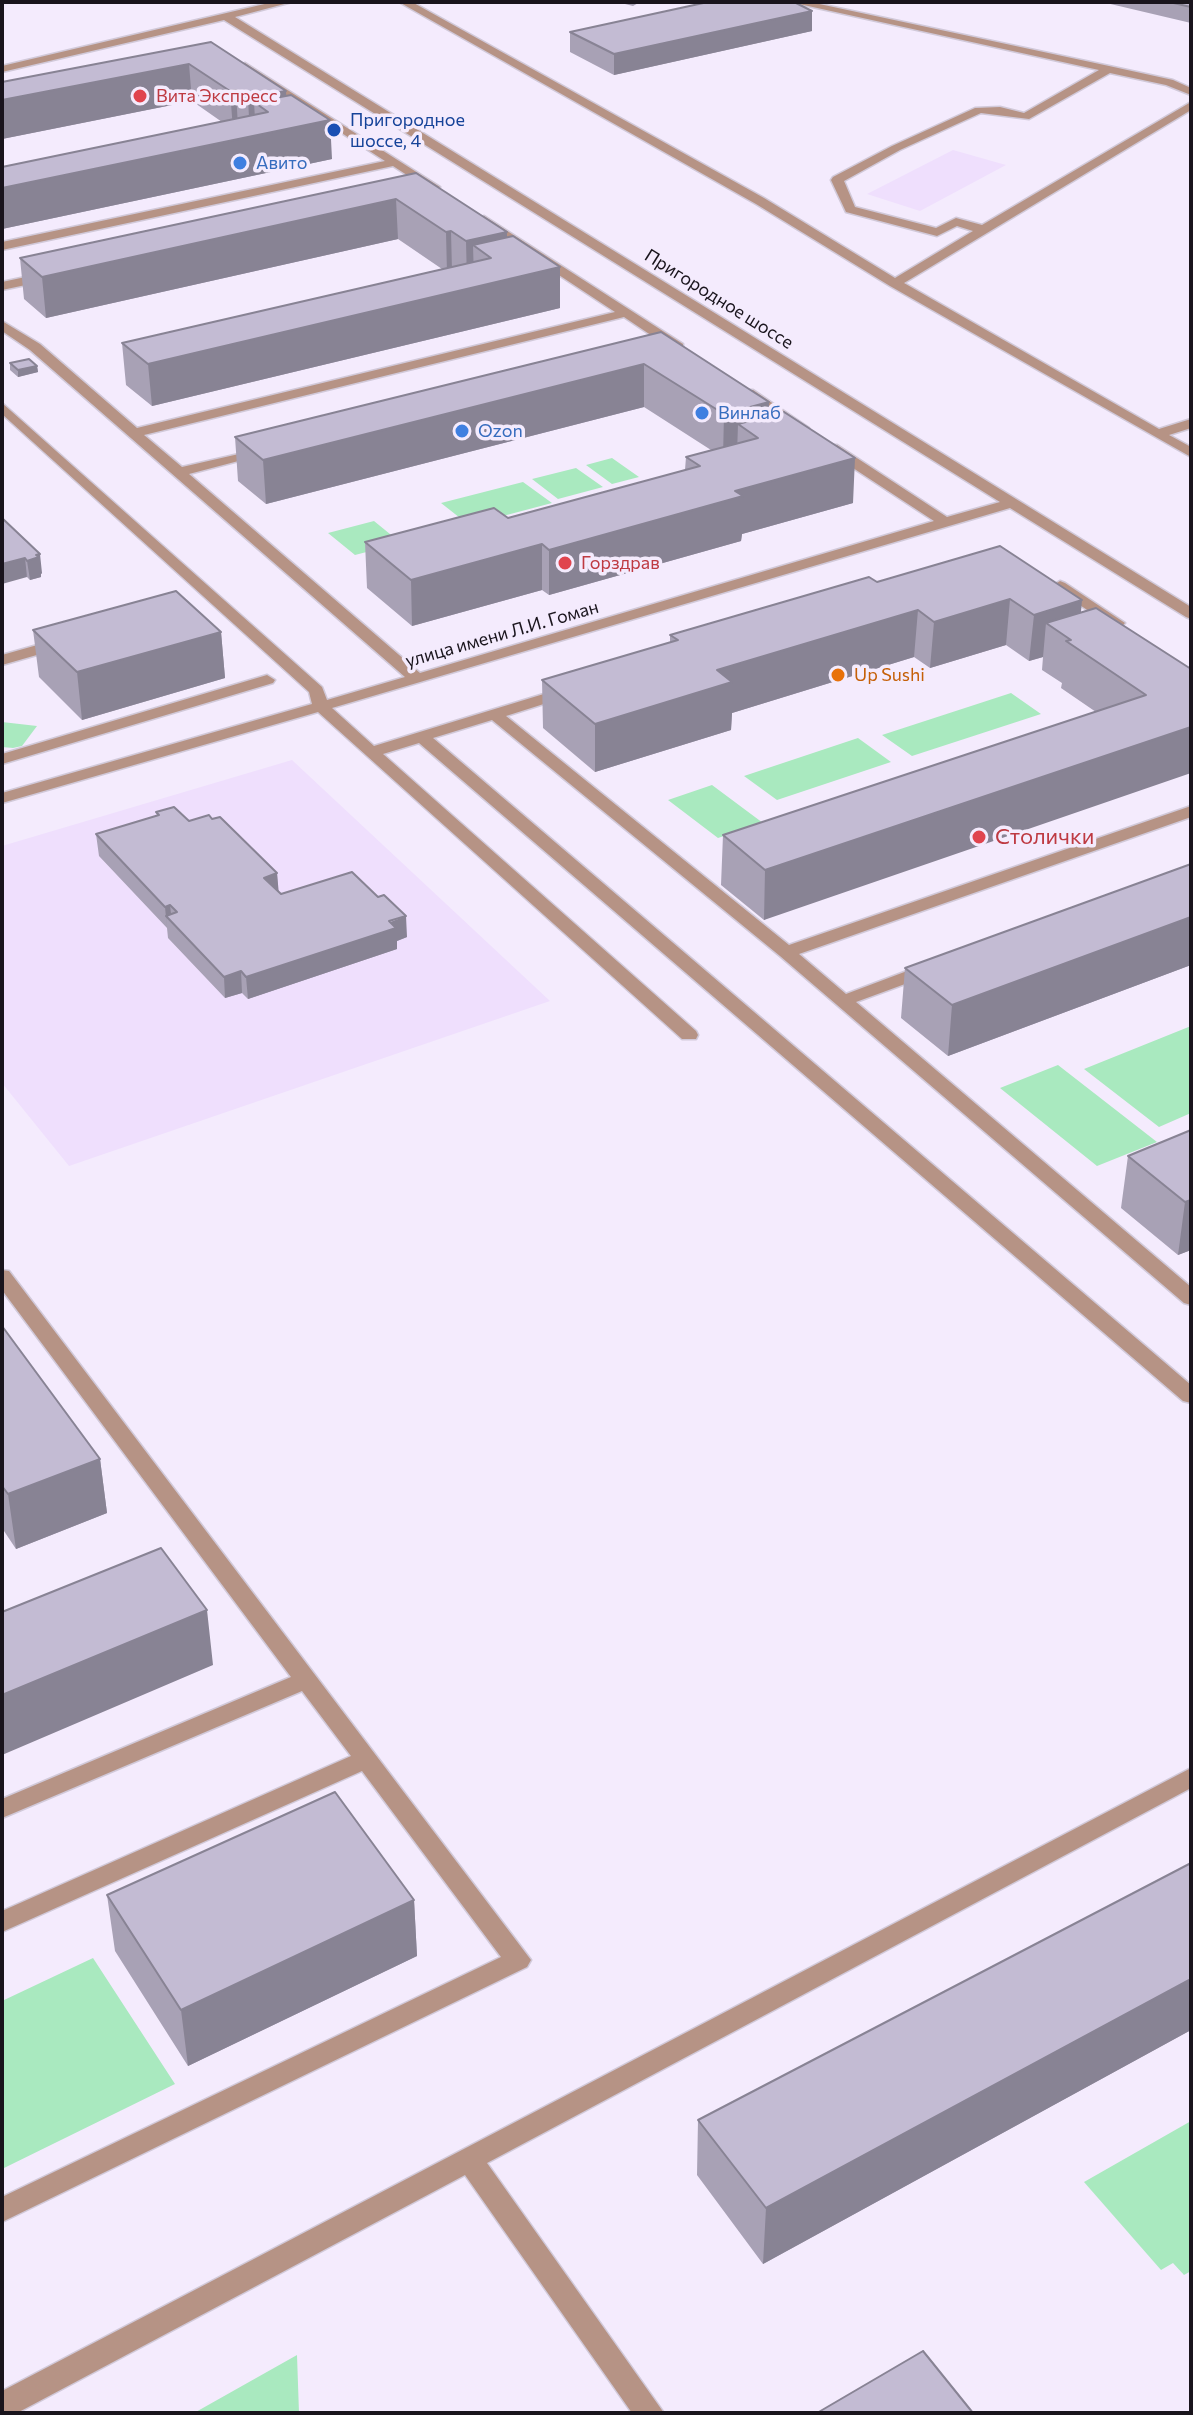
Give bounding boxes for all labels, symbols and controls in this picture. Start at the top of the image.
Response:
place label: Вита Экспресс [156,85,278,107]
marker: Вита Экспресс [131,87,149,105]
place label: Пригородное шоссе, 4 [350,109,465,152]
marker: Пригородное шоссе, 4 [325,121,343,139]
place label: Авито [256,152,307,174]
marker: Авито [231,154,249,172]
street label: Пригородное шоссе [641,244,797,354]
place label: Винлаб [718,402,781,424]
marker: Винлаб [693,404,711,422]
place label: Ozon [478,420,523,442]
marker: Ozon [453,422,471,440]
place label: Горздрав [581,552,660,574]
marker: Горздрав [556,554,574,572]
street label: улица имени Л.И. Гоман [403,596,601,672]
place label: Up Sushi [854,664,925,686]
marker: Up Sushi [829,666,847,684]
place label: Столички [995,824,1094,850]
marker: Столички [970,828,988,846]

